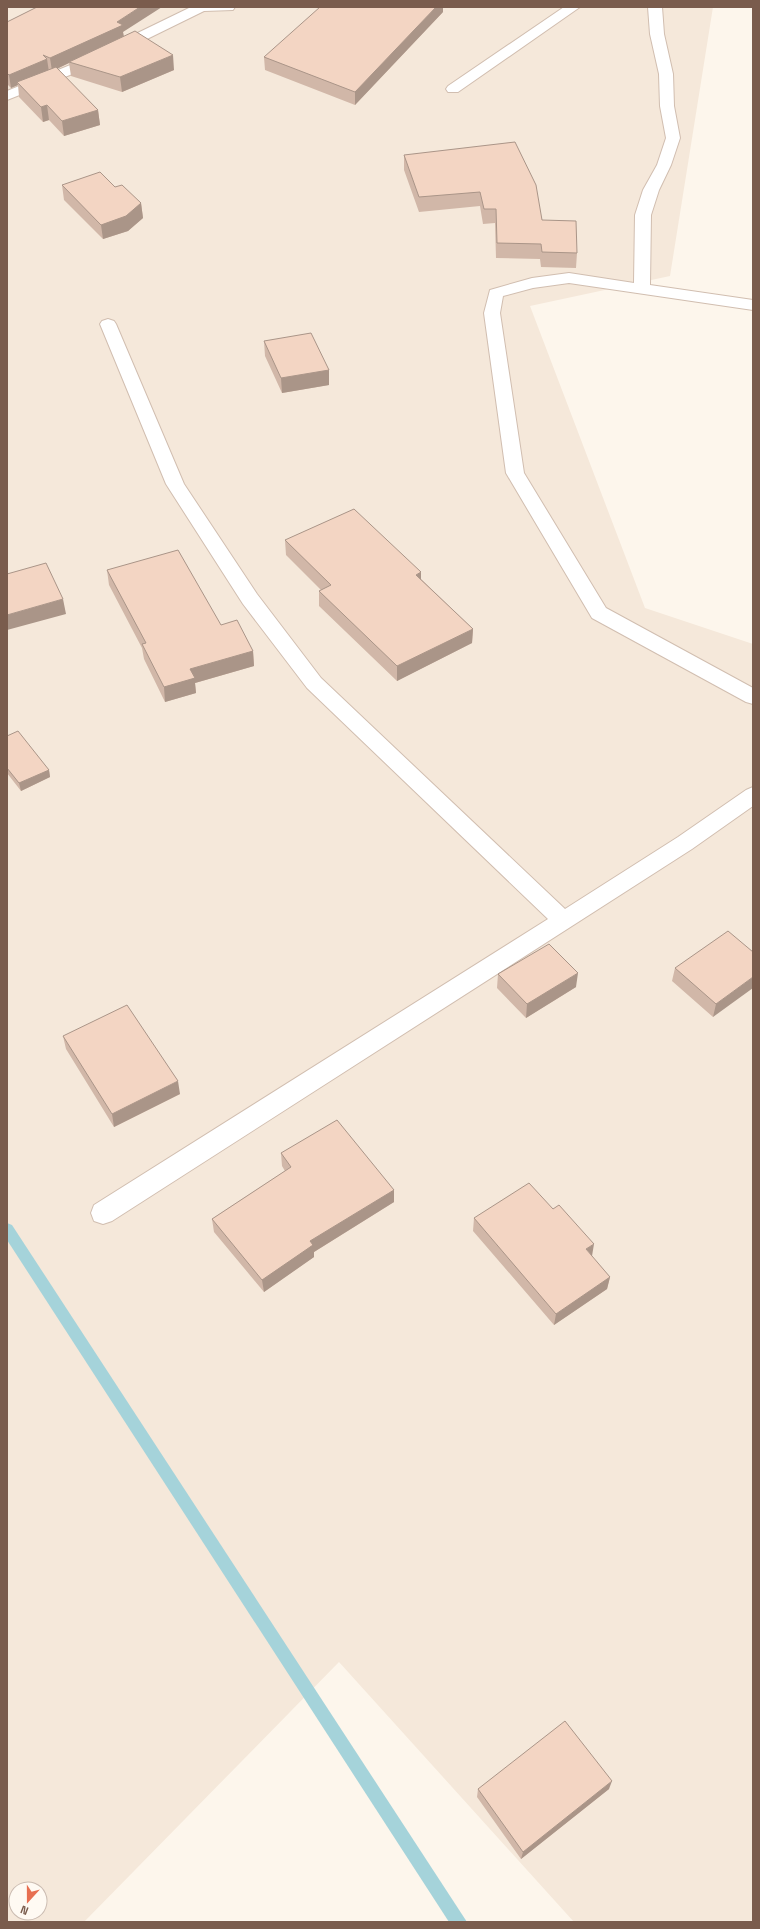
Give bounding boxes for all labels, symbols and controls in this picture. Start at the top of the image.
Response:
north arrow [8,1881,48,1921]
text: N [18,1902,30,1918]

